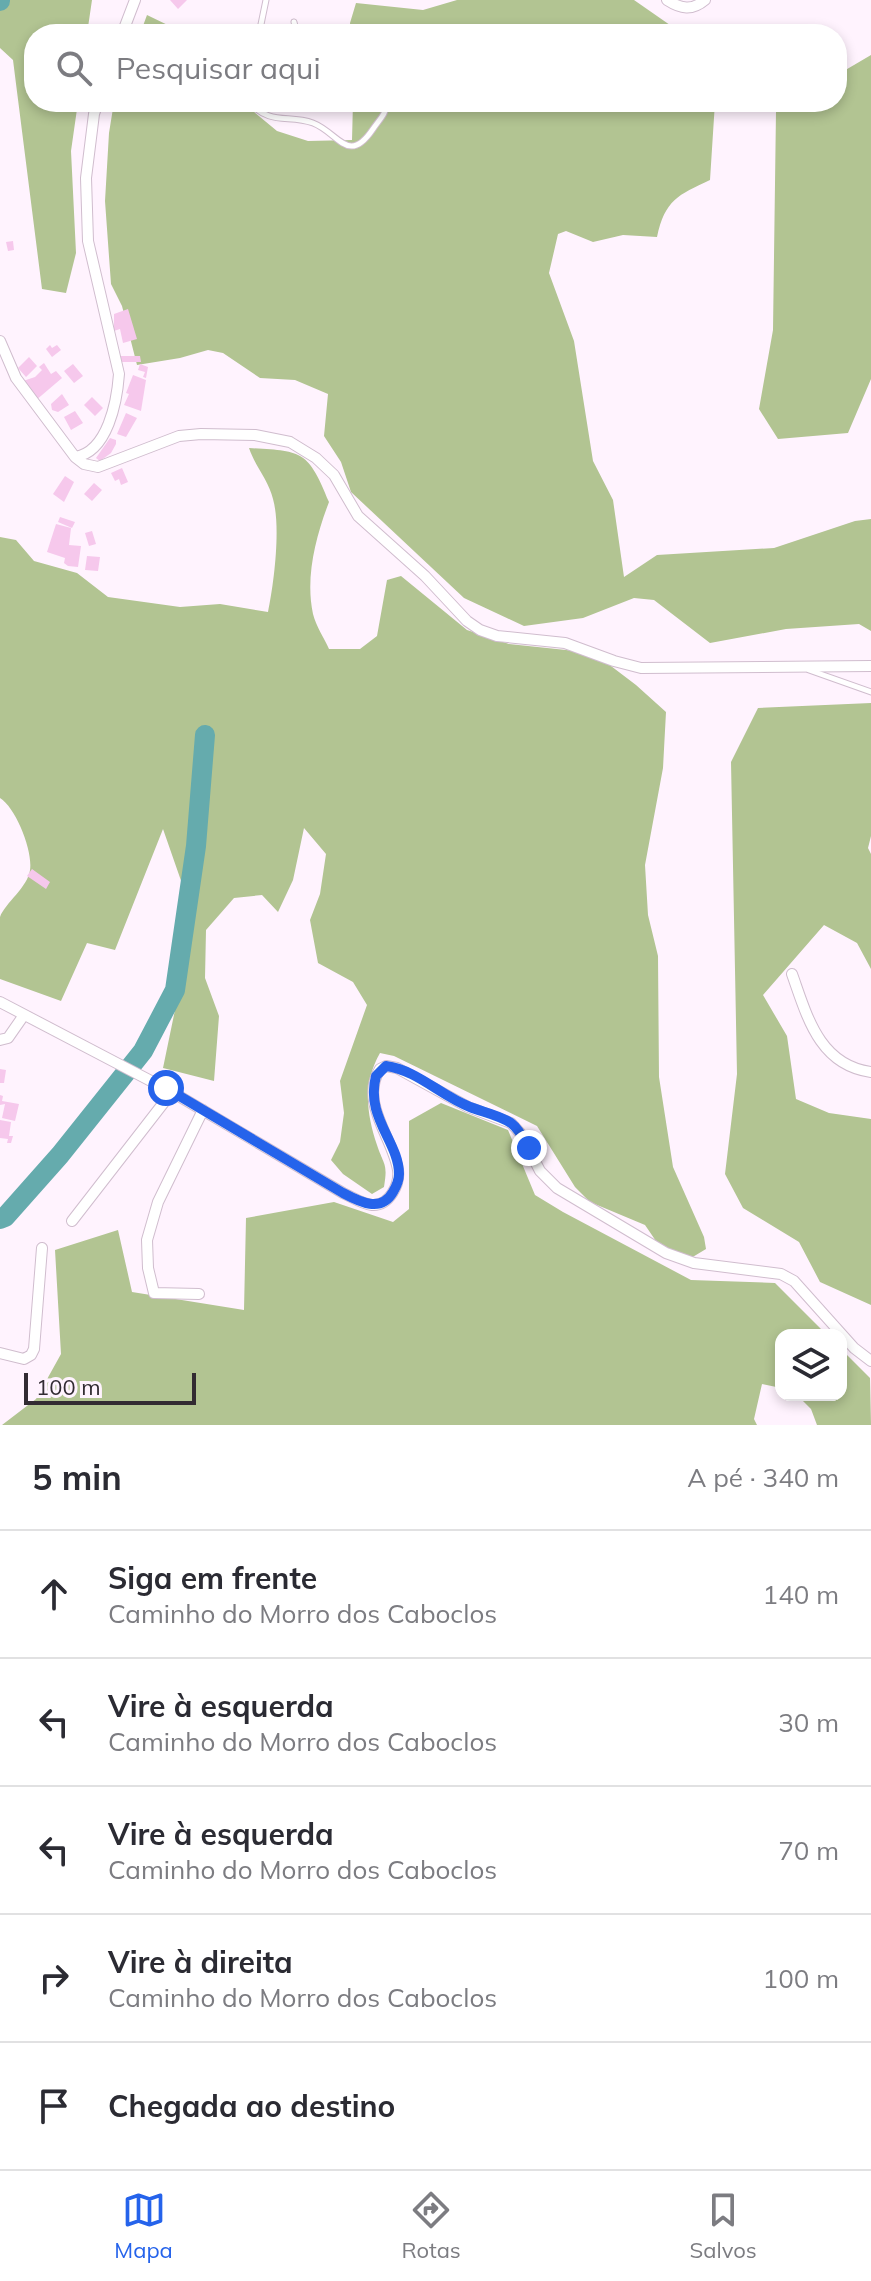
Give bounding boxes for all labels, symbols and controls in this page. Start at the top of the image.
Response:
search box [24,24,847,112]
icon: search [52,46,96,90]
text: Pesquisar aqui [116,49,321,87]
route start [148,1070,184,1106]
route end [511,1130,547,1166]
map controls [775,1329,847,1401]
button: layers [775,1329,847,1401]
scale bar [24,1369,196,1405]
text: 100 m [36,1373,101,1401]
text: 5 min [32,1456,122,1499]
text: A pé · 340 m [687,1461,839,1494]
text: Siga em frente [108,1559,317,1597]
icon: ahead [32,1572,76,1616]
text: 140 m [763,1578,839,1611]
text: Caminho do Morro dos Caboclos [108,1597,497,1630]
text: Vire à esquerda [108,1687,334,1725]
icon: left [32,1700,76,1744]
text: 30 m [778,1706,839,1739]
text: Caminho do Morro dos Caboclos [108,1725,497,1758]
text: Vire à esquerda [108,1815,334,1853]
icon: left [32,1828,76,1872]
text: 70 m [778,1834,839,1867]
text: Caminho do Morro dos Caboclos [108,1853,497,1886]
text: Vire à direita [108,1943,293,1981]
icon: right [32,1956,76,2000]
text: 100 m [763,1962,839,1995]
text: Caminho do Morro dos Caboclos [108,1981,497,2014]
icon: arrive [32,2084,76,2128]
text: Chegada ao destino [108,2087,395,2125]
tab: Mapa [114,2188,173,2264]
tab: Rotas [402,2188,461,2264]
tab: Salvos [689,2188,757,2264]

